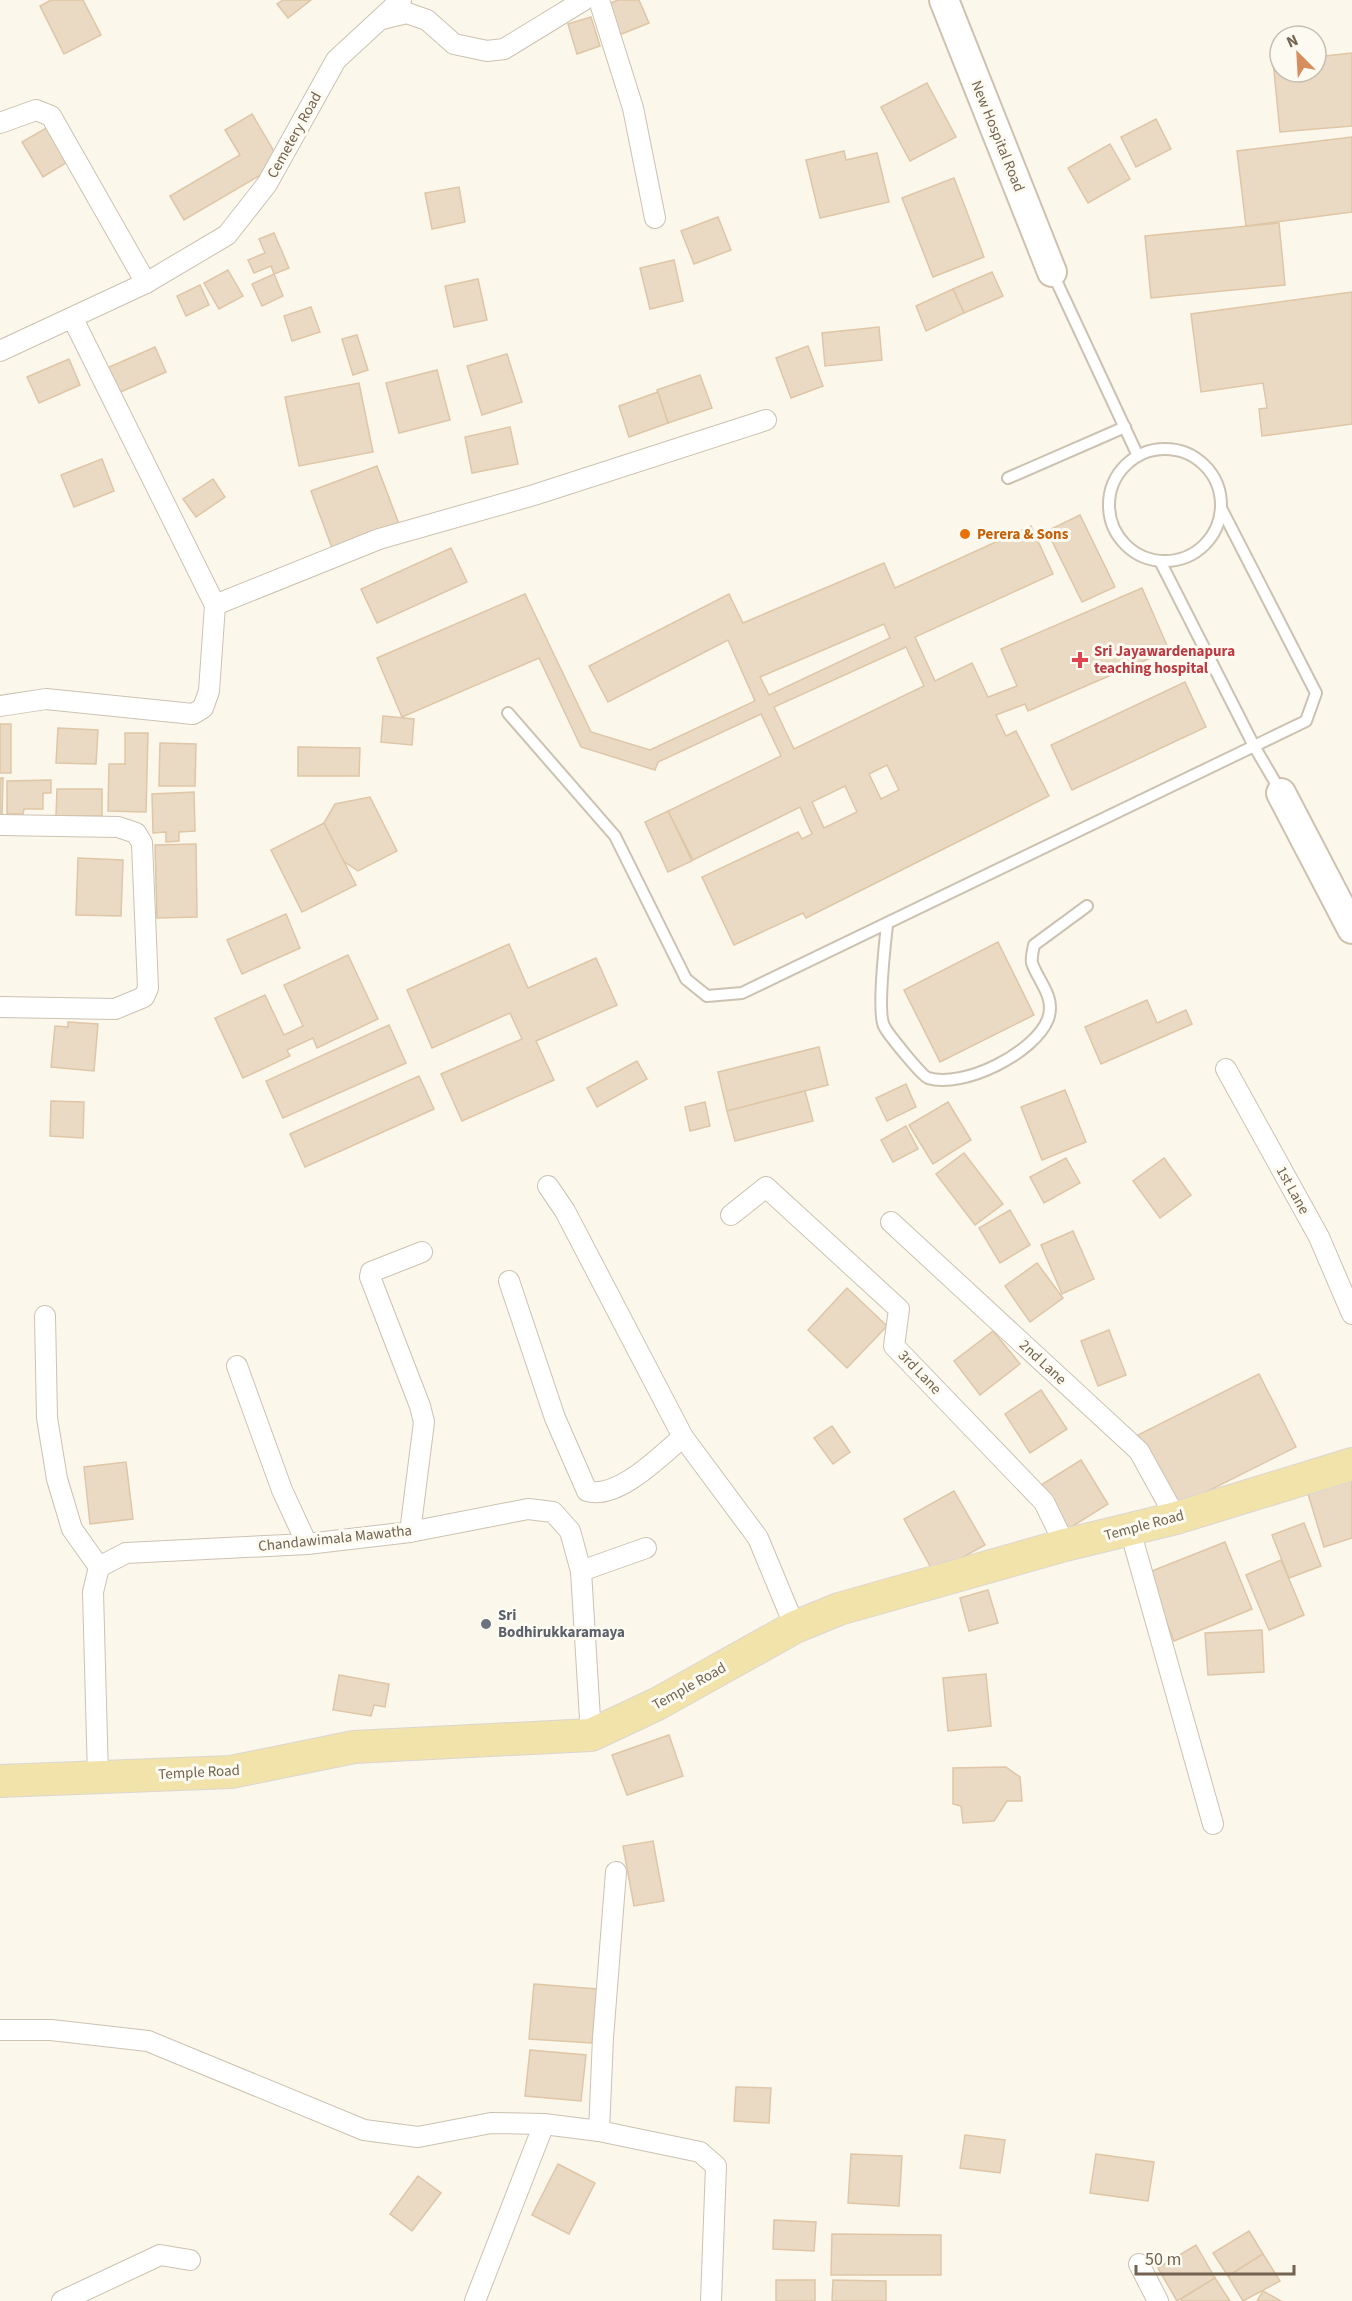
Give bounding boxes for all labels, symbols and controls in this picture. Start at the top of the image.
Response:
north arrow [1268,24,1328,84]
text: N [1283,29,1302,53]
street label: New Hospital Road [966,77,1029,195]
street label: Cemetery Road [262,88,327,182]
place label: Perera & Sons [977,524,1069,545]
marker: Perera & Sons [958,527,972,541]
place label: Sri Jayawardenapura teaching hospital [1094,641,1235,679]
marker: Sri Jayawardenapura teaching hospital [1071,651,1089,669]
street label: 1st Lane [1271,1162,1314,1218]
street label: 2nd Lane [1014,1335,1071,1390]
street label: 3rd Lane [893,1346,946,1399]
street label: Temple Road [1102,1505,1186,1546]
street label: Chandawimala Mawatha [257,1520,413,1557]
place label: Sri Bodhirukkaramaya [498,1605,625,1643]
marker: Sri Bodhirukkaramaya [479,1617,493,1631]
street label: Temple Road [648,1657,730,1715]
street label: Temple Road [158,1760,240,1785]
scale bar [1136,2238,1294,2276]
text: 50 m [1145,2247,1181,2272]

